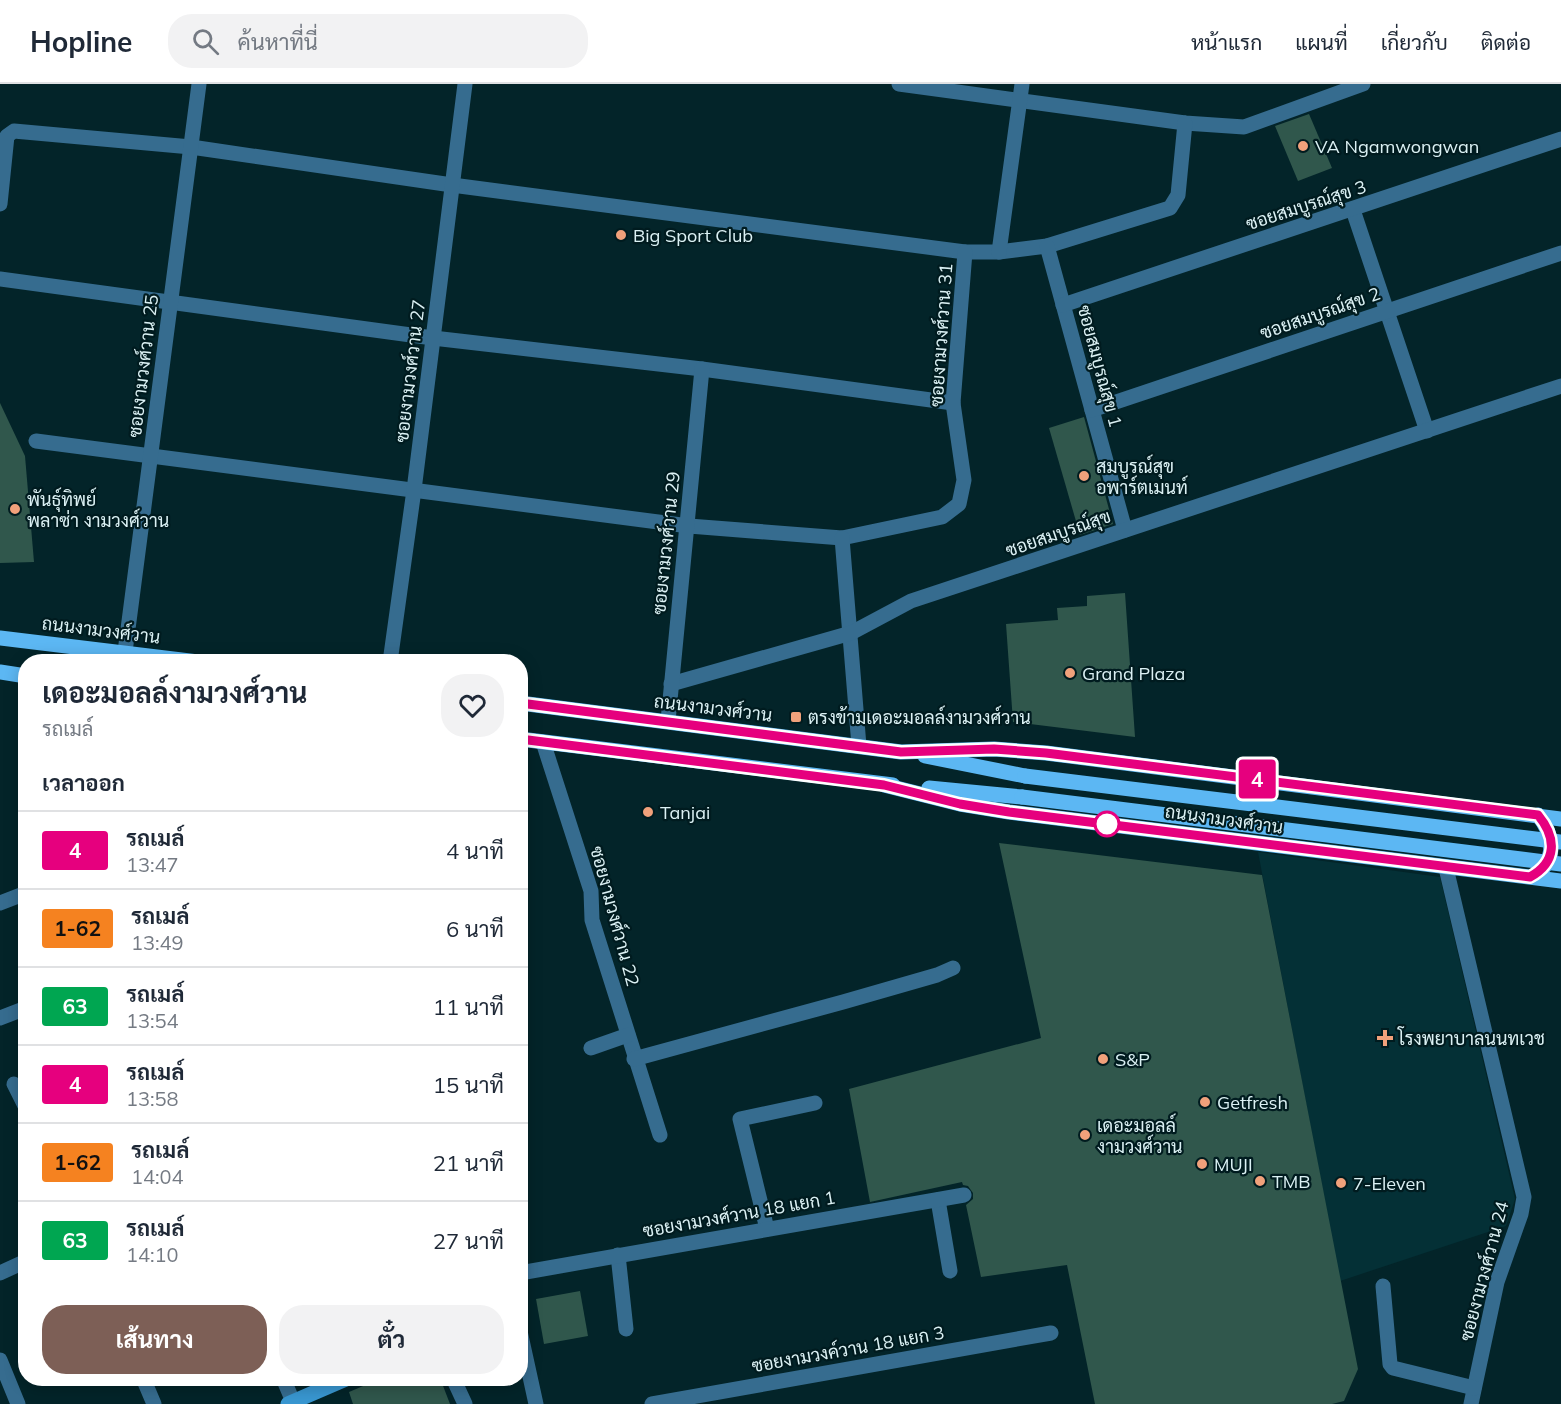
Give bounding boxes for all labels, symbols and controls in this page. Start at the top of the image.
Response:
search box [168,14,588,68]
text: Hopline [30,24,132,59]
icon: search [189,25,222,58]
text: ค้นหาที่นี่ [237,28,318,56]
text: หน้าแรก [1191,29,1262,55]
text: แผนที่ [1295,29,1348,55]
text: เกี่ยวกับ [1381,29,1448,55]
text: ติดต่อ [1481,29,1531,55]
place label: VA Ngamwongwan [1315,135,1479,158]
marker: VA Ngamwongwan [1296,139,1310,153]
street label: ซอยสมบูรณ์สุข 3 [1243,174,1370,237]
place label: Big Sport Club [633,224,753,247]
marker: Big Sport Club [614,228,628,242]
street label: ซอยงามวงศ์วาน 31 [924,262,957,408]
street label: ซอยสมบูรณ์สุข 2 [1257,281,1384,346]
street label: ซอยงามวงศ์วาน 25 [122,293,163,439]
street label: ซอยงามวงศ์วาน 27 [389,298,430,444]
street label: ซอยสมบูรณ์สุข 1 [1071,302,1128,430]
place label: สมบูรณ์สุข อพาร์ตเมนท์ [1096,454,1188,499]
marker: สมบูรณ์สุข อพาร์ตเมนท์ [1077,469,1091,483]
street label: ซอยงามวงศ์วาน 29 [646,470,685,616]
place label: พันธุ์ทิพย์ พลาซ่า งามวงศ์วาน [27,487,169,532]
marker: พันธุ์ทิพย์ พลาซ่า งามวงศ์วาน [8,502,22,516]
street label: ซอยสมบูรณ์สุข [1002,503,1114,564]
street label: ถนนงามวงศ์วาน [41,610,162,649]
place label: Grand Plaza [1082,662,1185,685]
marker: Grand Plaza [1063,666,1077,680]
button: heart [441,674,504,737]
text: เดอะมอลล์งามวงศ์วาน [42,675,307,710]
street label: ถนนงามวงศ์วาน [653,688,774,727]
place label: ตรงข้ามเดอะมอลล์งามวงศ์วาน [808,705,1031,729]
marker: ตรงข้ามเดอะมอลล์งามวงศ์วาน [789,710,803,724]
text: รถเมล์ [42,716,93,741]
line badge: 4 [1238,760,1276,798]
text: 4 [1251,766,1263,792]
text: เวลาออก [42,769,125,797]
street label: ถนนงามวงศ์วาน [1163,798,1285,839]
place label: Tanjai [660,801,710,824]
marker: Tanjai [641,805,655,819]
unlabelled marker [1094,811,1120,837]
text: รถเมล์ [126,824,184,852]
text: 4 [69,837,81,863]
text: 4 นาที [446,837,504,865]
street label: ซอยงามวงศ์วาน 22 [585,843,646,988]
text: 13:47 [126,852,179,877]
text: รถเมล์ [131,902,189,930]
text: 1-62 [54,915,101,941]
text: 6 นาที [446,915,504,943]
text: 13:49 [131,930,184,955]
text: รถเมล์ [126,980,184,1008]
text: 63 [62,993,88,1019]
text: 11 นาที [433,993,504,1021]
text: 13:54 [126,1008,179,1033]
place label: โรงพยาบาลนนทเวช [1397,1026,1545,1050]
marker: โรงพยาบาลนนทเวช [1376,1029,1394,1047]
place label: S&P [1115,1048,1150,1071]
marker: S&P [1096,1052,1110,1066]
text: รถเมล์ [126,1058,184,1086]
text: 4 [69,1071,81,1097]
text: 15 นาที [433,1071,504,1099]
text: 13:58 [126,1086,179,1111]
place label: Getfresh [1217,1091,1288,1114]
marker: Getfresh [1198,1095,1212,1109]
place label: เดอะมอลล์ งามวงศ์วาน [1097,1113,1183,1158]
marker: เดอะมอลล์ งามวงศ์วาน [1078,1128,1092,1142]
text: รถเมล์ [131,1136,189,1164]
text: 1-62 [54,1149,101,1175]
text: 21 นาที [433,1149,504,1177]
place label: MUJI [1214,1153,1253,1176]
marker: MUJI [1195,1157,1209,1171]
text: 14:04 [131,1164,184,1189]
place label: TMB [1272,1170,1311,1193]
place label: 7-Eleven [1353,1172,1426,1195]
marker: TMB [1253,1174,1267,1188]
marker: 7-Eleven [1334,1176,1348,1190]
street label: ซอยงามวงศ์วาน 18 แยก 1 [641,1185,837,1242]
street label: ซอยงามวงศ์วาน 24 [1453,1198,1514,1343]
text: รถเมล์ [126,1214,184,1242]
text: 63 [62,1227,88,1253]
text: 27 นาที [433,1227,504,1255]
text: 14:10 [126,1242,179,1267]
button: เส้นทาง [42,1305,267,1374]
button: ตั๋ว [279,1305,504,1374]
street label: ซอยงามวงค์วาน 18 แยก 3 [750,1320,946,1377]

